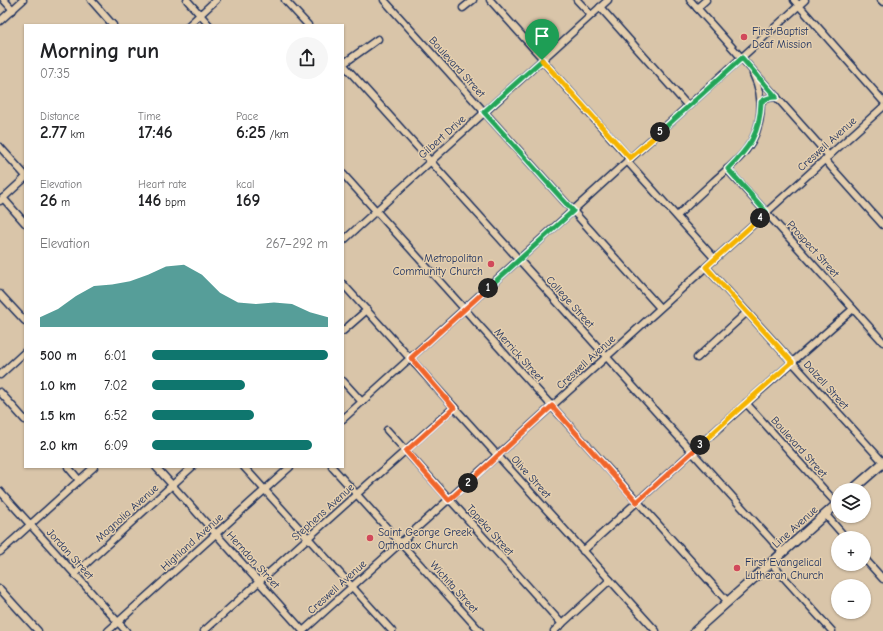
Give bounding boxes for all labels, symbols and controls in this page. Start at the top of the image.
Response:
pin [525,19,559,60]
icon: arrive [531,25,553,47]
place label: First Baptist Deaf Mission [752,25,812,51]
marker: First Baptist Deaf Mission [739,32,749,42]
street label: Boulevard Street [426,34,488,101]
button: share [286,37,328,79]
text: Morning run [40,38,159,64]
text: 07:35 [40,66,70,81]
text: Distance [40,110,79,123]
text: Time [138,110,161,123]
text: Pace [236,110,258,123]
street label: Gilbert Drive [416,112,469,162]
street label: Creswell Avenue [795,114,860,174]
pin: 5 [650,122,670,142]
text: 2.77 [40,123,67,142]
text: 17:46 [138,123,173,142]
text: 6:25 [236,123,266,142]
text: 5 [657,125,663,138]
text: km [67,128,85,141]
text: /km [266,128,289,141]
text: Elevation [40,178,82,191]
text: Heart rate [138,178,187,191]
text: kcal [236,178,254,191]
text: 26 [40,191,57,210]
text: 146 [138,191,161,210]
text: 169 [236,191,260,210]
text: m [57,196,70,209]
text: bpm [161,196,186,209]
pin: 4 [750,208,770,228]
text: 4 [757,211,763,224]
street label: Prospect Street [784,218,842,281]
text: Elevation [40,236,90,251]
text: 267–292 m [266,236,328,251]
place label: Metropolitan Community Church [393,252,483,278]
marker: Metropolitan Community Church [486,259,496,269]
street label: College Street [543,273,597,331]
pin: 1 [478,278,498,298]
text: 1 [486,281,490,294]
street label: Merrick Street [491,325,547,385]
street label: Creswell Avenue [554,332,619,392]
text: 500 m [40,348,77,363]
text: 6:01 [104,348,126,363]
street label: Dalzell Street [801,358,852,413]
text: 1.0 km [40,378,76,393]
text: 7:02 [104,378,127,393]
text: 1.5 km [40,408,76,423]
text: 6:52 [104,408,127,423]
street label: Boulevard Street [768,414,830,481]
pin: 3 [690,435,710,455]
text: 2.0 km [40,438,78,453]
text: 6:09 [104,438,128,453]
text: 3 [697,438,703,451]
street label: Olive Street [508,453,554,502]
pin: 2 [458,473,478,493]
text: 2 [465,476,471,489]
street label: Stephens Avenue [289,480,357,543]
street label: Magnolia Avenue [93,481,162,545]
map controls [831,483,871,619]
button: layers [831,483,871,523]
street label: Topeka Street [464,502,517,559]
street label: Line Avenue [770,503,821,551]
street label: Highland Avenue [158,510,226,573]
street label: Jordan Street [44,526,97,583]
place label: Saint George Greek Orthodox Church [378,526,472,552]
street label: Herndon Street [224,529,283,592]
button: + [831,531,871,571]
marker: Saint George Greek Orthodox Church [365,533,375,543]
place label: First Evangelical Lutheran Church [745,556,824,582]
street label: Creswell Avenue [305,557,370,617]
street label: Wichita Street [427,558,481,616]
marker: First Evangelical Lutheran Church [732,563,742,573]
button: − [831,579,871,619]

